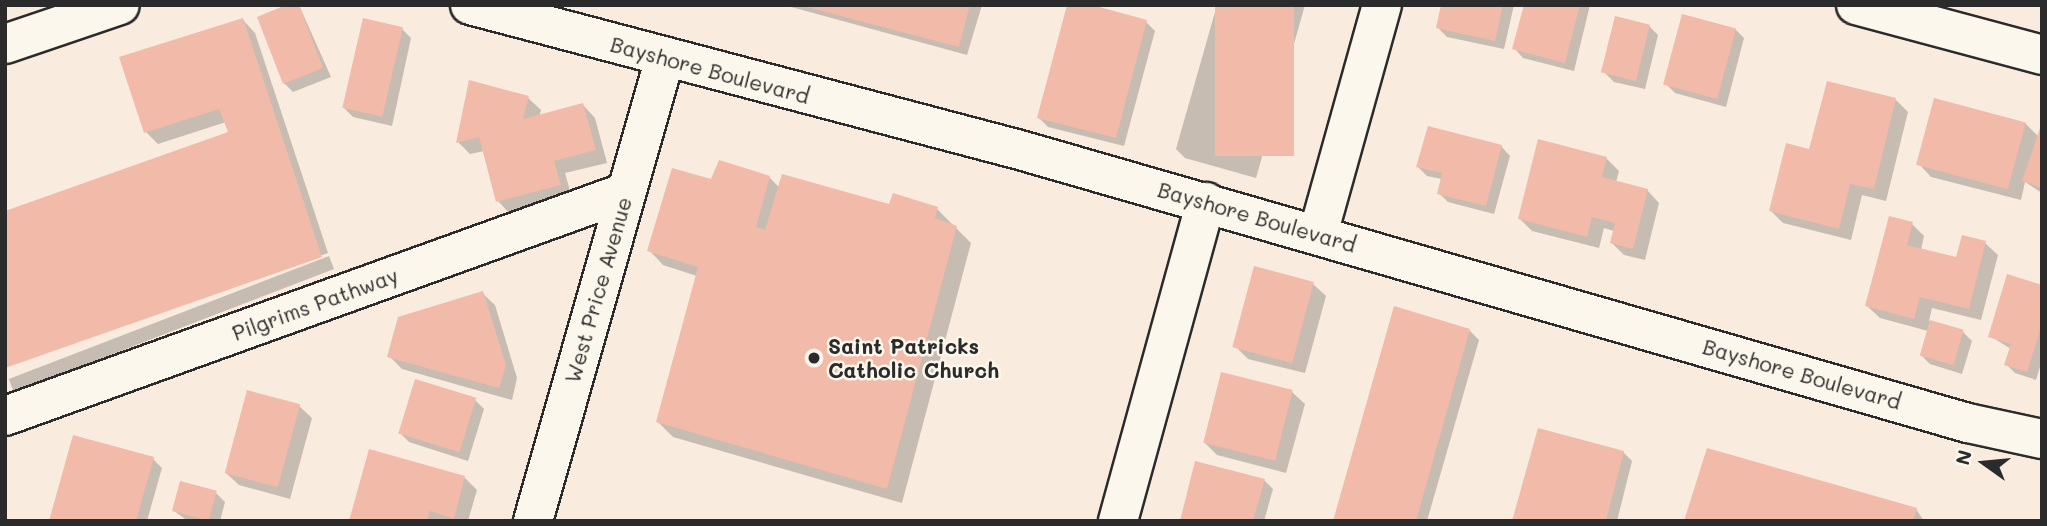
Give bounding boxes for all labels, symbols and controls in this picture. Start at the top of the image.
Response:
street label: Bayshore Boulevard [608,31,812,109]
street label: Bayshore Boulevard [1155,177,1359,257]
street label: West Price Avenue [559,194,637,386]
street label: Pilgrims Pathway [229,262,401,346]
place label: Saint Patricks Catholic Church [828,333,999,383]
street label: Bayshore Boulevard [1700,334,1904,414]
marker: Saint Patricks Catholic Church [806,350,822,366]
north arrow [1949,428,2019,498]
text: N [1949,447,1977,468]

